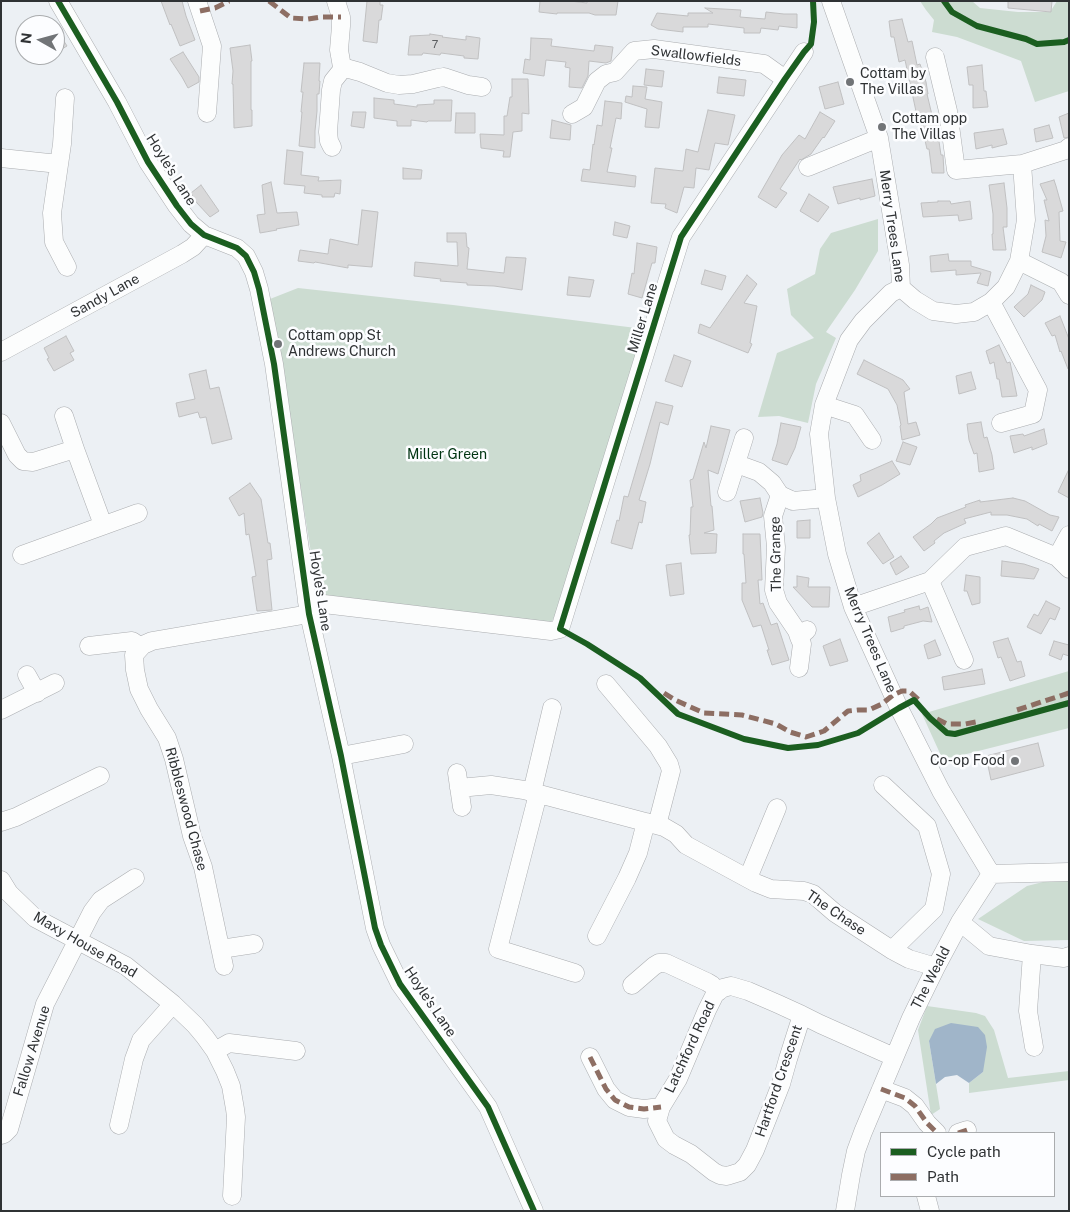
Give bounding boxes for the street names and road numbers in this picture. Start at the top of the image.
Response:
street label: Swallowfields [650,42,742,70]
street label: Hoyle's Lane [142,131,200,209]
street label: Merry Trees Lane [876,169,908,283]
street label: Sandy Lane [68,270,142,322]
street label: Miller Lane [624,281,662,355]
street label: The Grange [767,516,785,592]
street label: Hoyle's Lane [305,550,335,632]
street label: Merry Trees Lane [840,585,900,695]
street label: Ribbleswood Chase [161,745,211,873]
street label: The Chase [803,887,869,939]
street label: Maxy House Road [30,908,140,982]
street label: The Weald [908,944,954,1012]
street label: Hoyle's Lane [400,964,460,1040]
street label: Latchford Road [661,998,719,1096]
street label: Fallow Avenue [10,1004,54,1098]
street label: Hartford Crescent [752,1023,806,1139]

